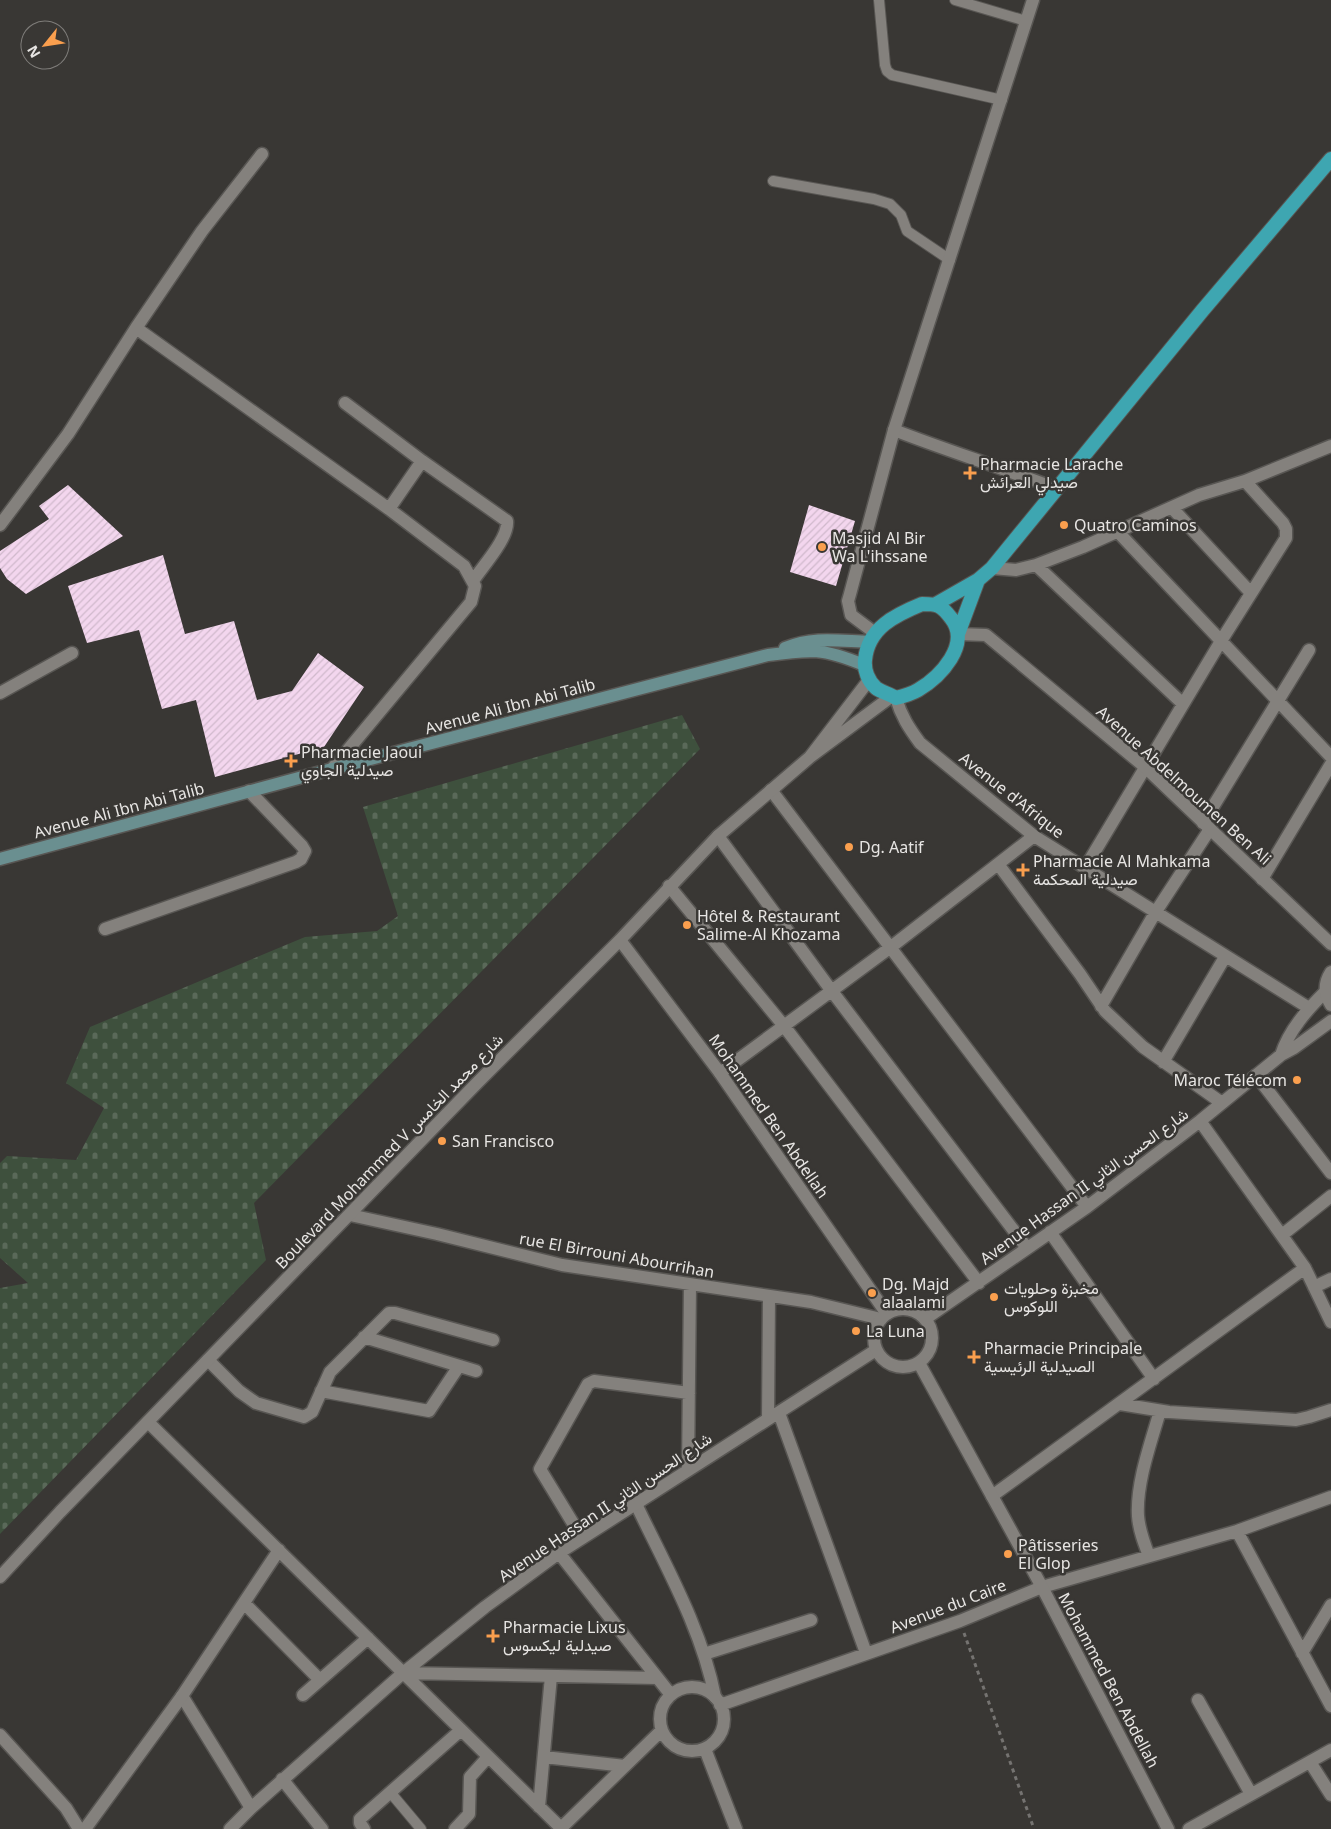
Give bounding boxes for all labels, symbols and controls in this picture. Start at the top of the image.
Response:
north arrow [20,20,70,70]
text: N [22,42,44,61]
place label: Pharmacie Larache صيدلي العرائش [980,453,1123,496]
marker: Pharmacie Larache صيدلي العرائش [964,467,976,479]
place label: Quatro Caminos [1074,514,1197,536]
marker: Quatro Caminos [1058,519,1070,531]
place label: Masjid Al Bir Wa L'ihssane [832,527,928,567]
marker: Masjid Al Bir Wa L'ihssane [816,541,828,553]
street label: Avenue Ali Ibn Abi Talib [422,673,598,739]
street label: Avenue Abdelmoumen Ben Ali [1092,701,1276,869]
place label: Pharmacie Jaoui صيدلية الجاوي [301,741,422,784]
street label: Avenue d'Afrique [955,747,1069,843]
marker: Pharmacie Jaoui صيدلية الجاوي [285,755,297,767]
street label: Avenue Ali Ibn Abi Talib [31,777,207,843]
place label: Dg. Aatif [859,836,925,858]
marker: Dg. Aatif [843,841,855,853]
place label: Pharmacie Al Mahkama صيدلية المحكمة [1033,850,1210,890]
marker: Pharmacie Al Mahkama صيدلية المحكمة [1017,864,1029,876]
place label: Hôtel & Restaurant Salime-Al Khozama [697,905,840,945]
marker: Hôtel & Restaurant Salime-Al Khozama [681,919,693,931]
street label: Boulevard Mohammed V شارع محمد الخامس [270,1029,509,1274]
street label: Mohammed Ben Abdellah [704,1030,834,1202]
place label: Maroc Télécom [1173,1069,1287,1091]
marker: Maroc Télécom [1291,1074,1303,1086]
street label: Avenue Hassan II شارع الحسن الثاني [975,1103,1195,1272]
place label: San Francisco [452,1130,554,1152]
marker: San Francisco [436,1135,448,1147]
street label: rue El Birrouni Abourrihan [518,1227,716,1283]
place label: Dg. Majd alaalami [882,1273,949,1313]
place label: مخبزة وحلويات اللوكوس [1004,1277,1099,1317]
marker: Dg. Majd alaalami [866,1287,878,1299]
marker: مخبزة وحلويات اللوكوس [988,1291,1000,1303]
place label: La Luna [866,1320,925,1342]
marker: La Luna [850,1325,862,1337]
place label: Pharmacie Principale الصيدلية الرئيسية [984,1337,1142,1377]
marker: Pharmacie Principale الصيدلية الرئيسية [968,1351,980,1363]
street label: Avenue Hassan II شارع الحسن الثاني [494,1427,718,1589]
place label: Pâtisseries El Glop [1018,1534,1098,1574]
marker: Pâtisseries El Glop [1002,1548,1014,1560]
street label: Avenue du Caire [887,1574,1009,1638]
street label: Mohammed Ben Abdellah [1053,1589,1165,1771]
place label: Pharmacie Lixus صيدلية ليكسوس [503,1616,626,1656]
marker: Pharmacie Lixus صيدلية ليكسوس [487,1630,499,1642]

